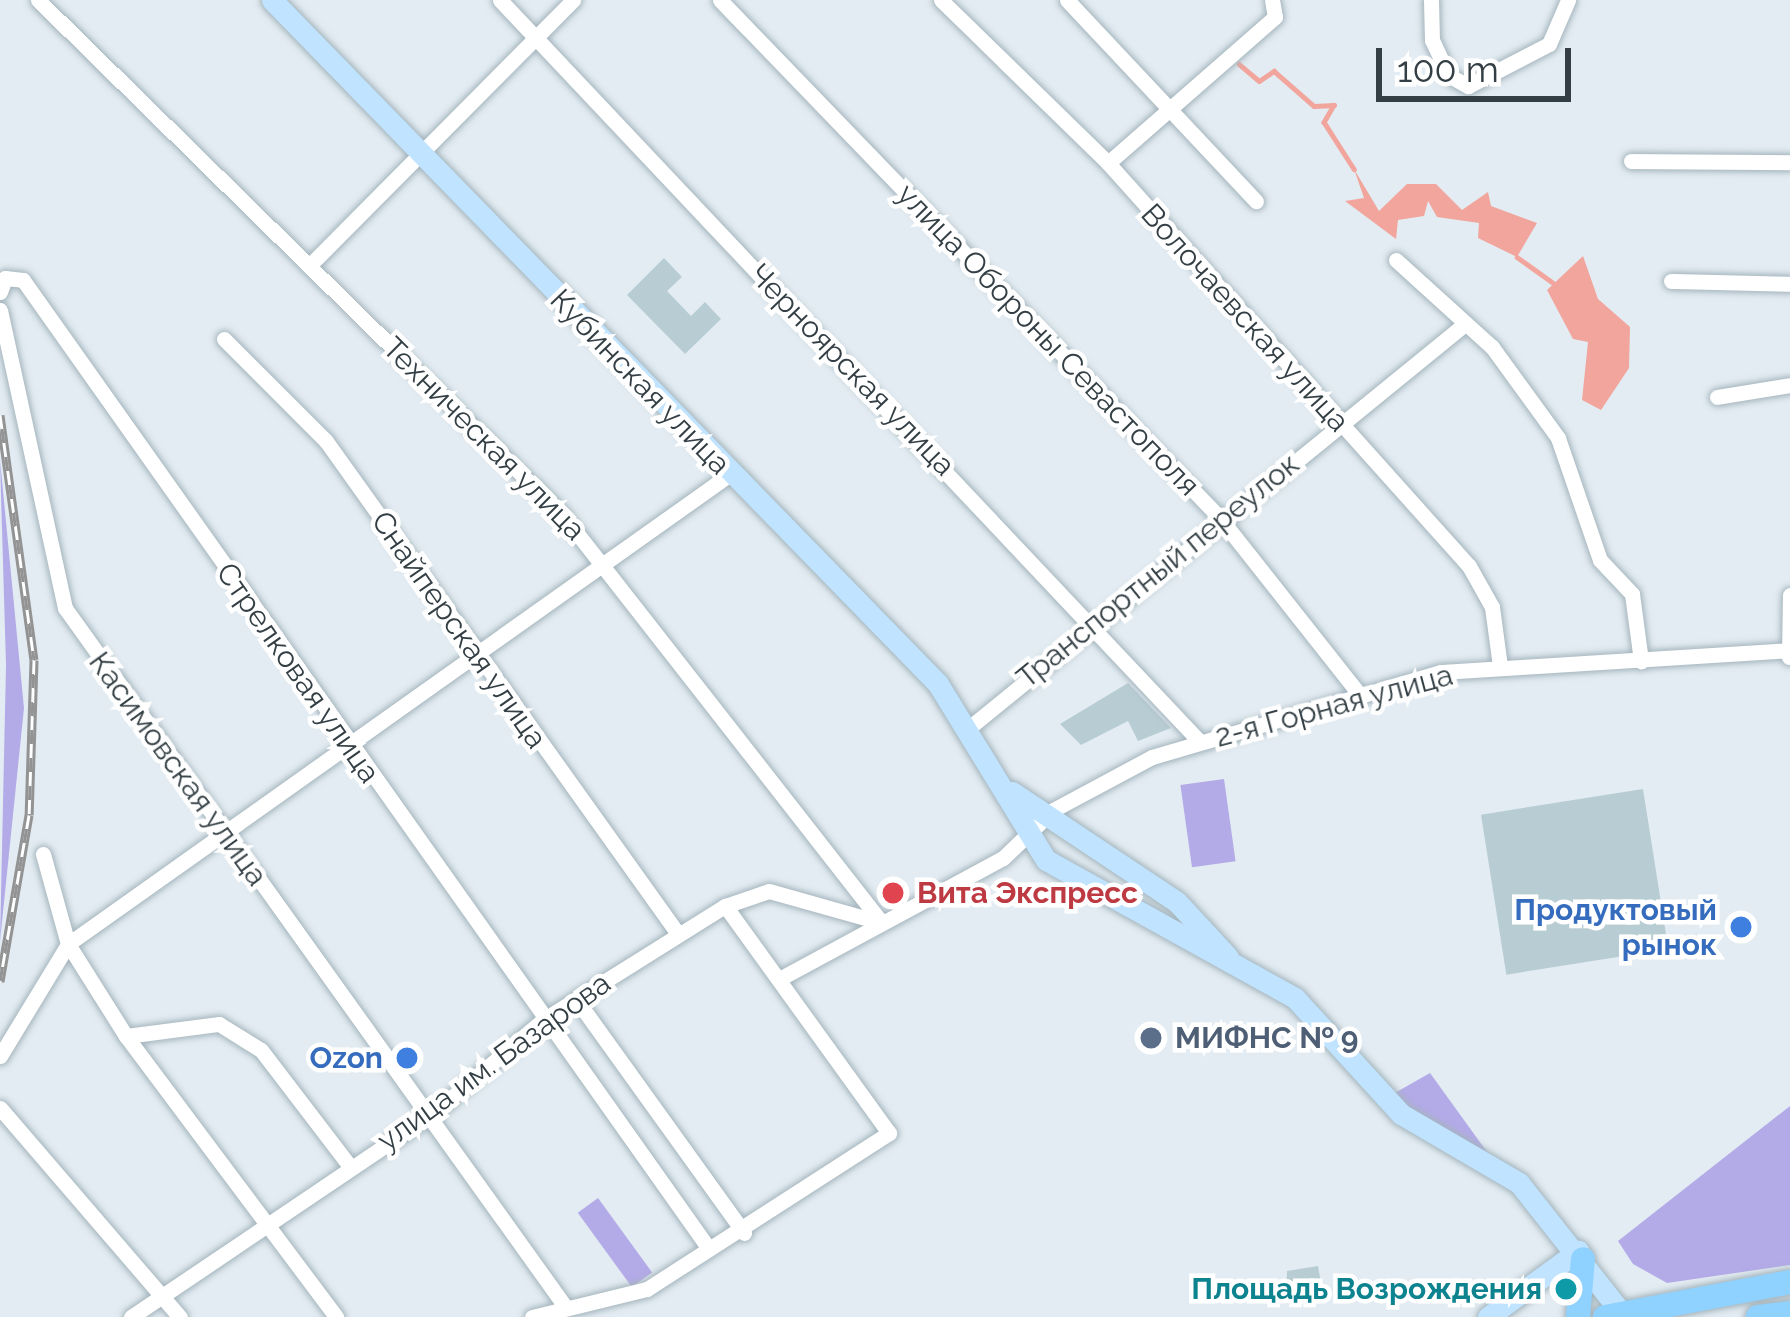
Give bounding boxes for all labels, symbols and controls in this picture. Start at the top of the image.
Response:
scale bar [1382,24,1577,98]
text: 100 m [1397,48,1499,90]
street label: улица Обороны Севастополя [889,177,1207,503]
street label: Волочаевская улица [1133,196,1357,440]
street label: Черноярская улица [741,256,963,484]
street label: Кубинская улица [542,282,738,482]
street label: Техническая улица [375,330,593,548]
street label: Транспортный переулок [1010,446,1306,696]
street label: Снайперская улица [363,504,555,756]
street label: Стрелковая улица [208,556,388,790]
street label: Касимовская улица [81,645,275,893]
street label: 2-я Горная улица [1211,657,1457,755]
place label: Вита Экспресс [917,875,1138,911]
marker: Вита Экспресс [880,880,906,906]
place label: Продуктовый рынок [1514,892,1717,962]
marker: Продуктовый рынок [1728,914,1754,940]
street label: улица им. Базарова [370,965,618,1159]
place label: МИФНС № 9 [1175,1020,1358,1056]
marker: МИФНС № 9 [1138,1025,1164,1051]
place label: Ozon [310,1040,383,1076]
marker: Ozon [394,1045,420,1071]
place label: Площадь Возрождения [1191,1271,1542,1307]
marker: Площадь Возрождения [1553,1276,1579,1302]

